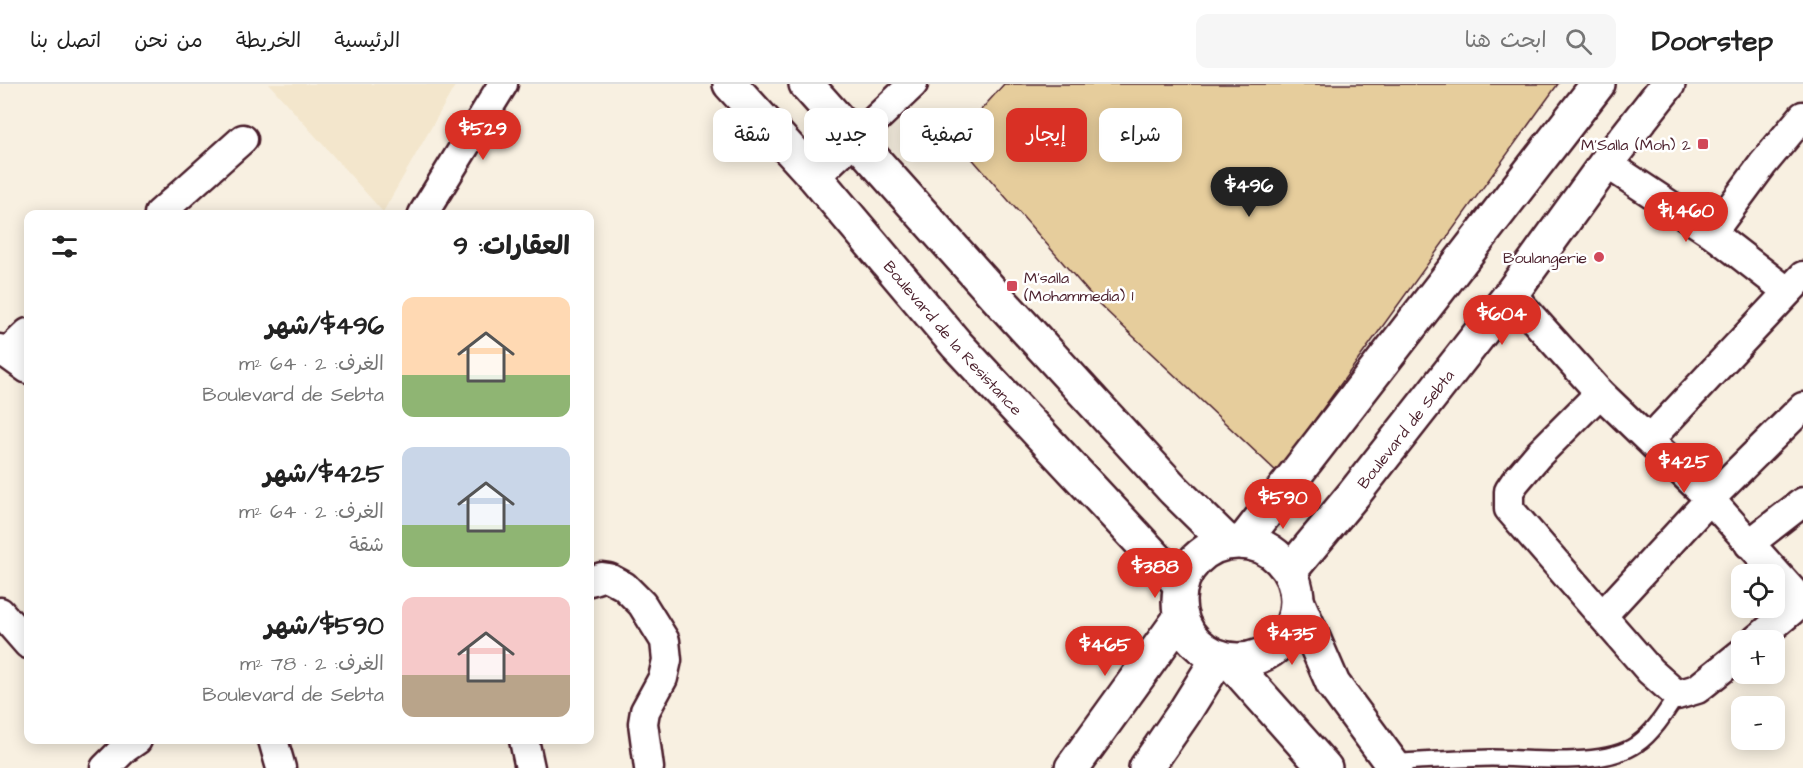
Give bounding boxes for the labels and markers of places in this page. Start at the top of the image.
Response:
pin: $529 [447,110,519,161]
place label: M'Salla (Moh) 2 [1581,134,1691,156]
marker: M'Salla (Moh) 2 [1696,137,1710,151]
pin: $496 [1213,167,1285,218]
pin: $1,460 [1637,192,1735,243]
place label: Boulangerie [1503,247,1587,270]
marker: Boulangerie [1592,250,1606,264]
place label: M'salla (Mohammedia) 1 [1024,267,1133,307]
marker: M'salla (Mohammedia) 1 [1005,279,1019,293]
pin: $604 [1466,295,1538,346]
pin: $425 [1648,443,1720,494]
pin: $590 [1247,479,1319,530]
pin: $388 [1119,548,1191,599]
pin: $435 [1256,615,1328,666]
pin: $465 [1069,626,1141,677]

